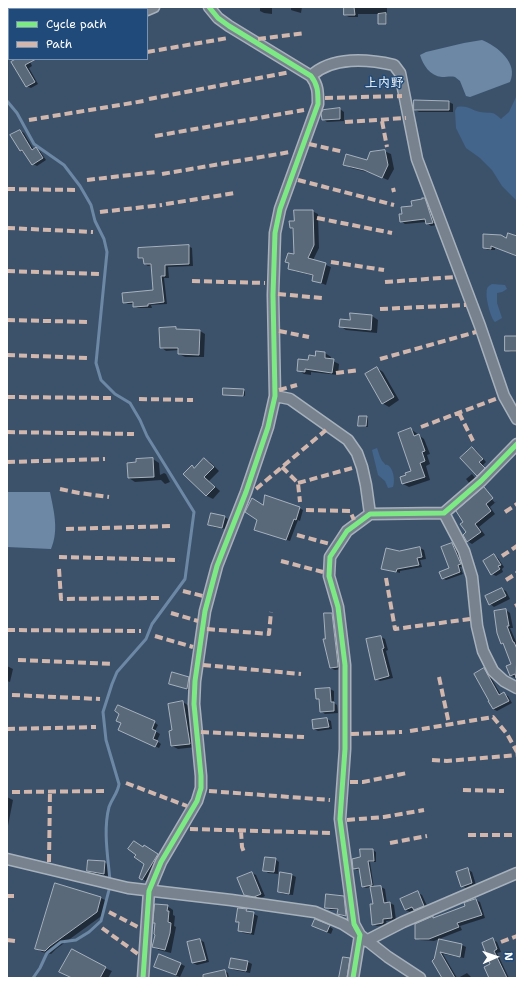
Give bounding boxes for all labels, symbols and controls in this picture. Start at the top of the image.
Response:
legend [8,8,148,60]
text: Cycle path [46,16,107,32]
text: Path [46,36,72,52]
district label: 上内野 [365,76,403,92]
north arrow [476,937,516,977]
text: N [501,952,516,961]

